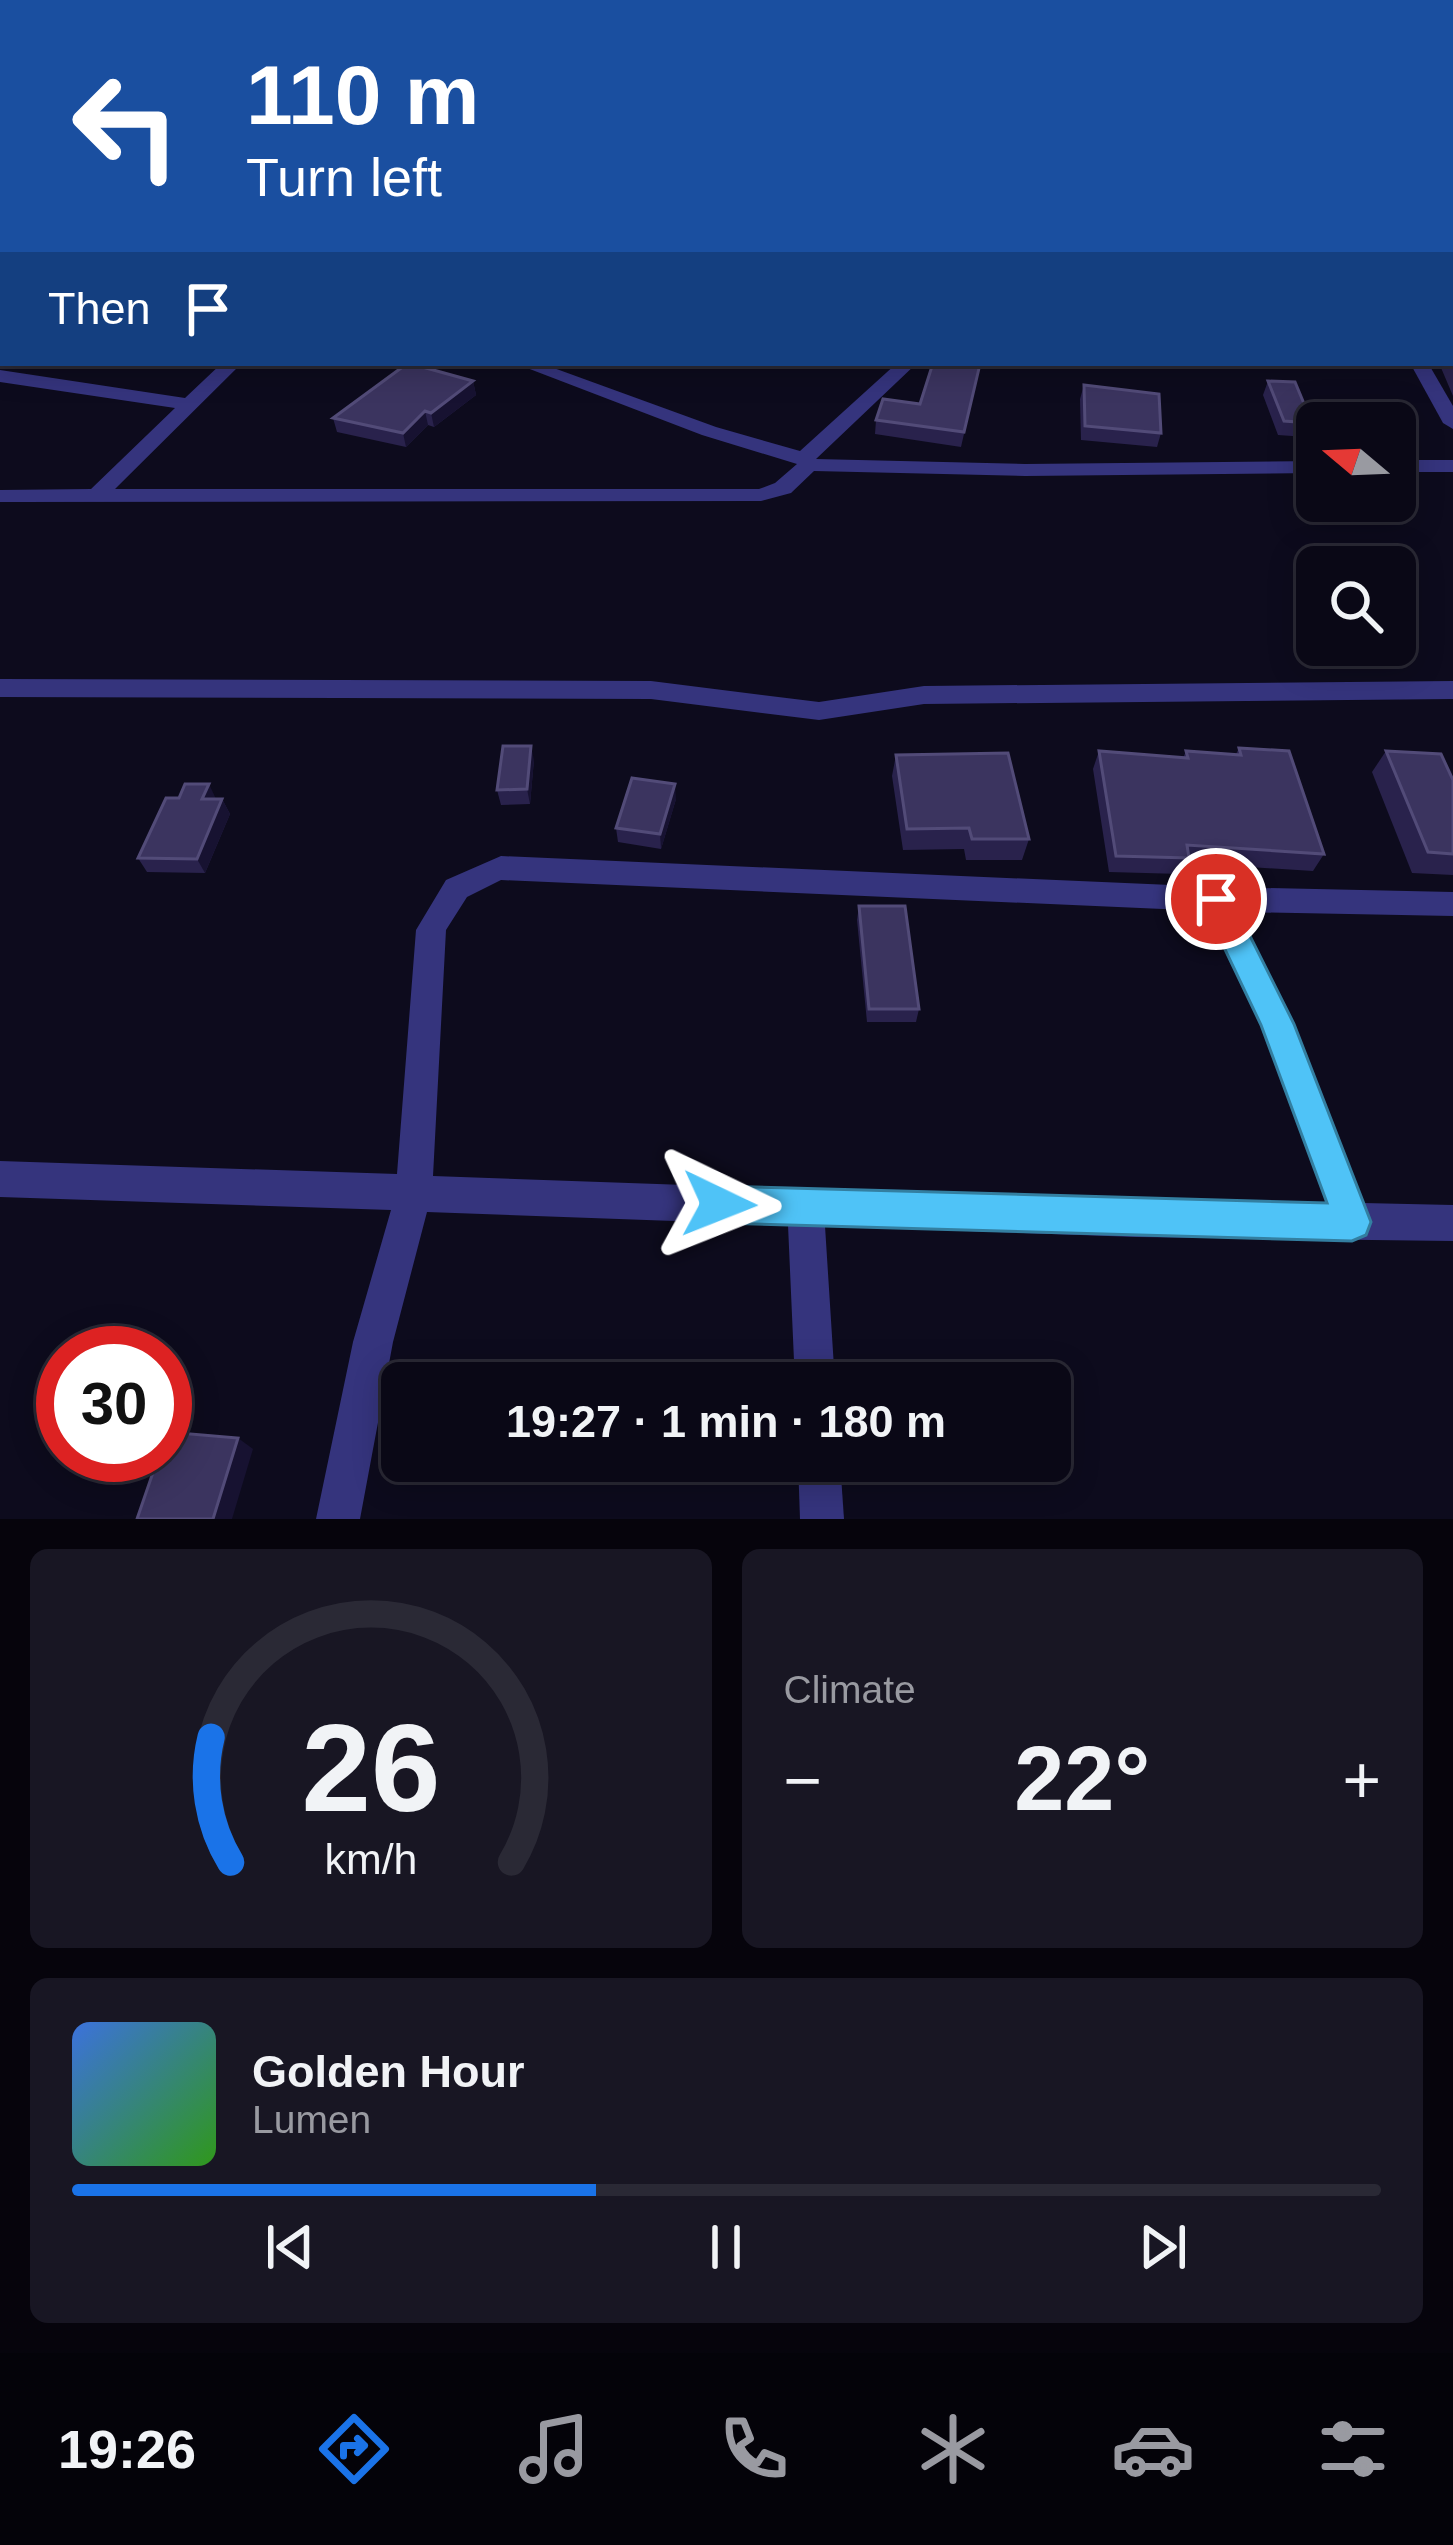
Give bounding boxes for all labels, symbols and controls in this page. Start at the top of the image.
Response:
icon: left [48,48,204,204]
text: 110 m [246,48,480,142]
text: Turn left [246,147,442,207]
icon: arrive [175,276,241,342]
text: Then [48,283,151,334]
north arrow [1296,402,1416,522]
map controls [1296,402,1416,666]
button: search [1296,546,1416,666]
pin [1165,848,1267,950]
icon: arrive [1183,866,1249,932]
position arrow [656,1141,782,1267]
speed limit sign: 30 [36,1326,192,1482]
text: 19:27 · 1 min · 180 m [506,1396,946,1447]
text: Climate [784,1668,916,1711]
text: 26 [301,1698,440,1837]
text: 22° [1014,1729,1150,1829]
text: − [784,1743,822,1817]
text: + [1342,1743,1381,1817]
text: km/h [324,1834,417,1882]
text: Golden Hour [252,2046,524,2097]
text: Lumen [252,2098,371,2141]
icon: previous [257,2214,323,2280]
icon: pause [693,2214,759,2280]
icon: next [1130,2214,1196,2280]
icon: directions [312,2407,396,2491]
icon: music [512,2407,596,2491]
icon: phone [712,2407,796,2491]
icon: climate [911,2407,995,2491]
icon: car [1111,2407,1195,2491]
icon: filters [1311,2407,1395,2491]
text: 19:26 [58,2419,196,2479]

